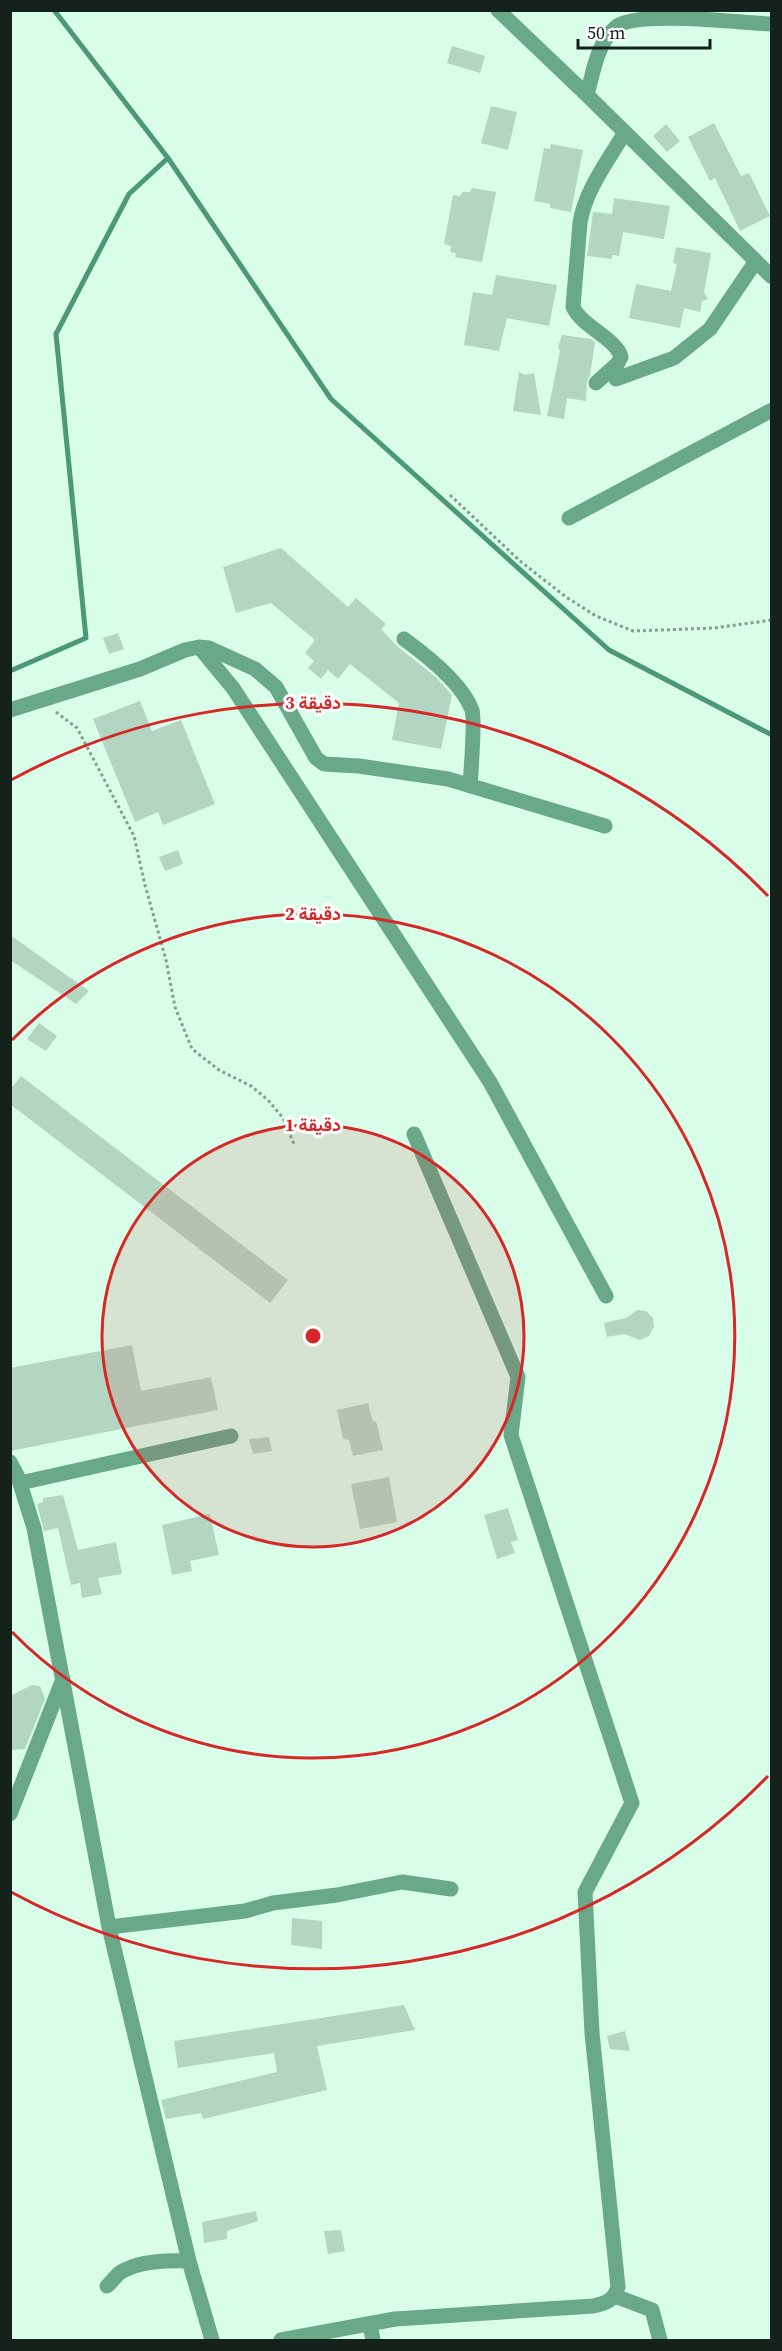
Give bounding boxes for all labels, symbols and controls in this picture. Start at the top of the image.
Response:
scale bar [578,12,710,50]
text: 50 m [587,20,625,45]
text: 3 دقيقة [285,690,341,715]
text: 2 دقيقة [285,901,341,926]
text: 1 دقيقة [285,1112,341,1137]
centre of rings [303,1326,323,1346]

